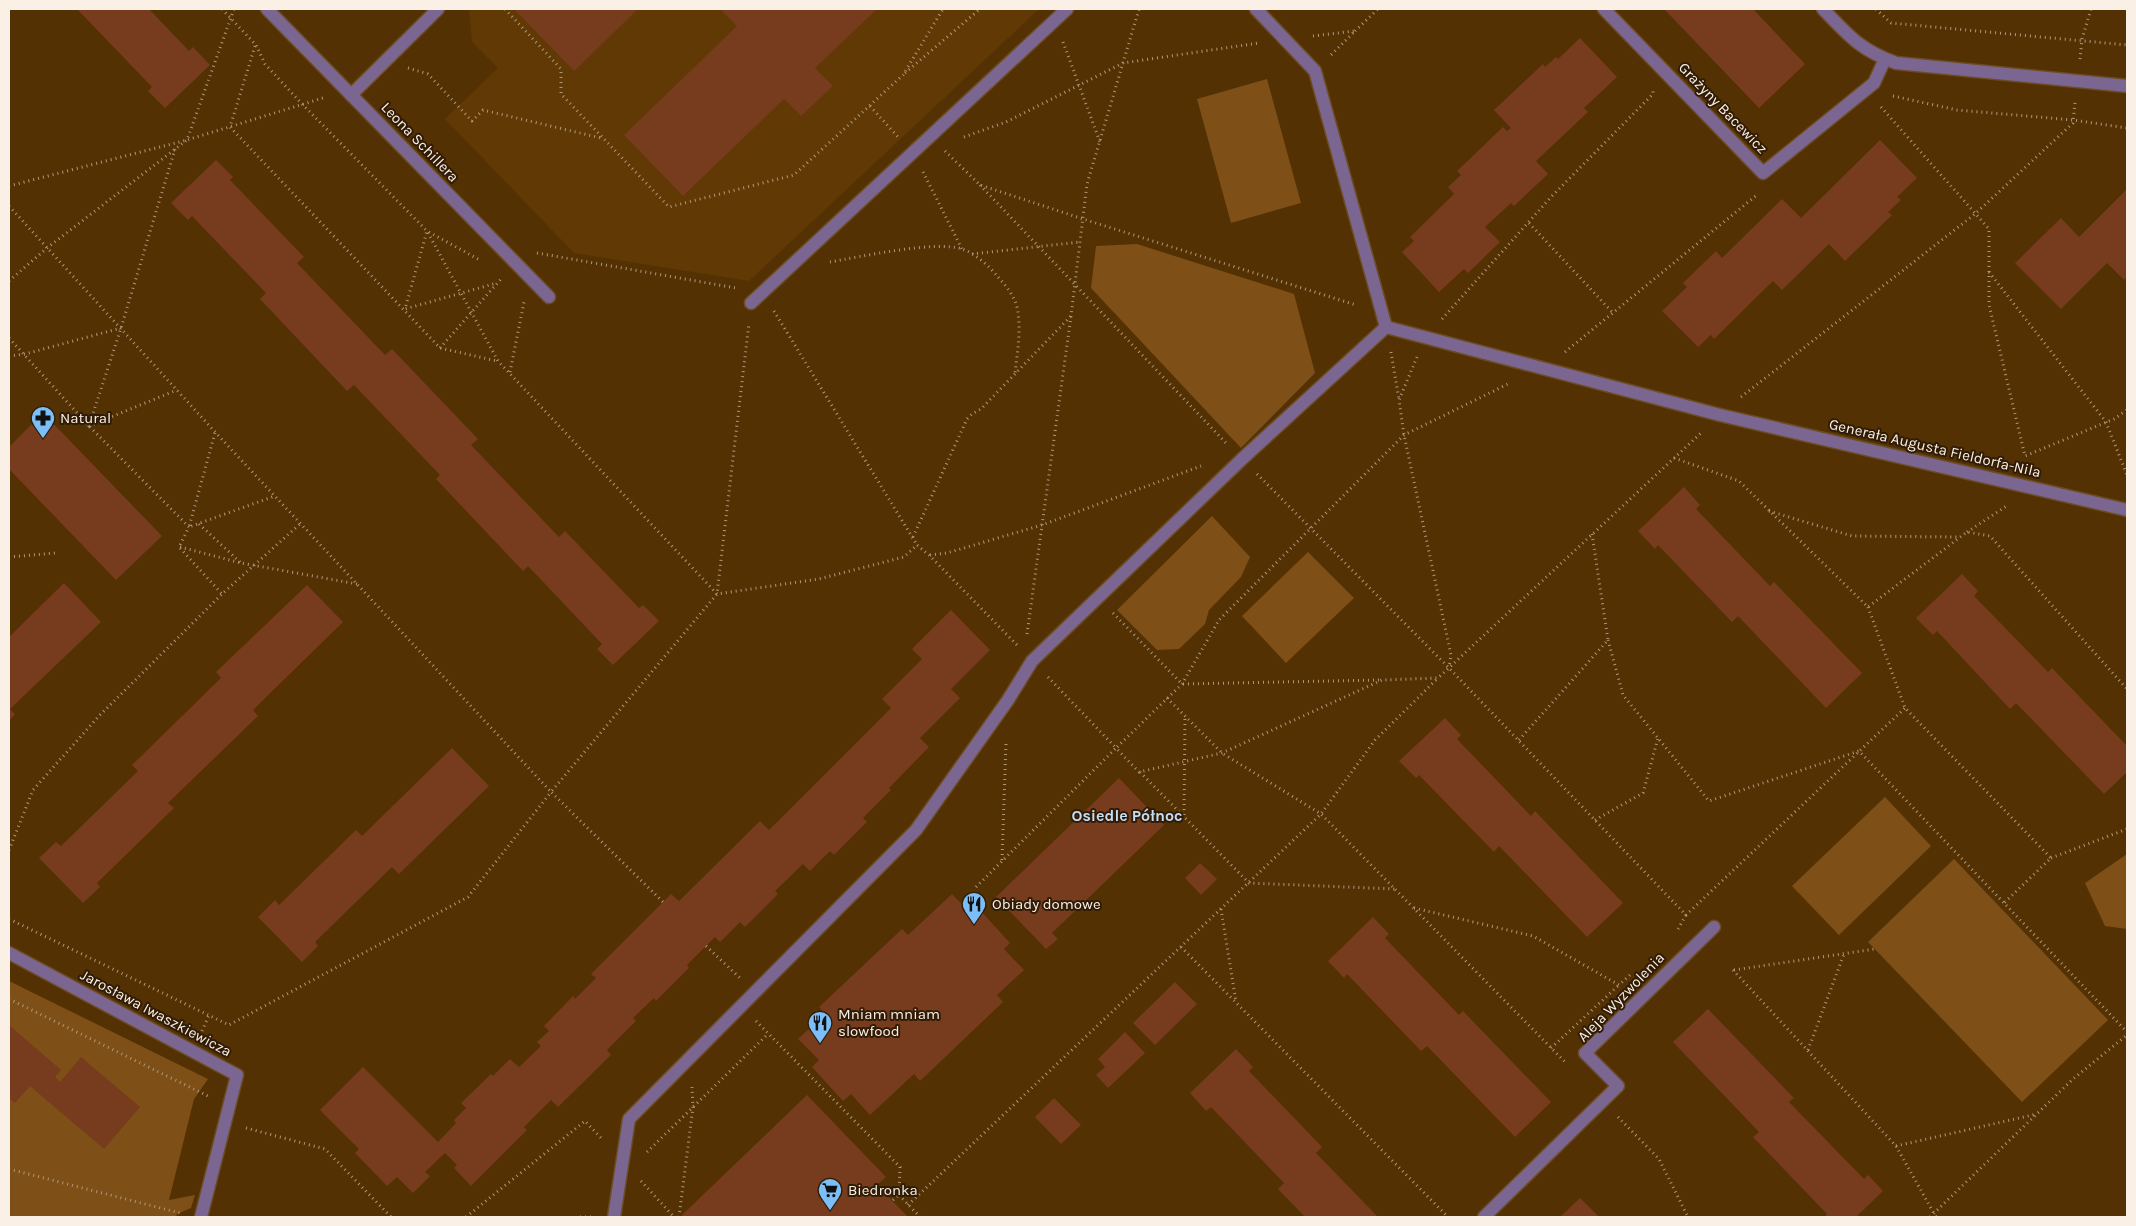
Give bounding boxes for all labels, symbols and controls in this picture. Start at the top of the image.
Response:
street label: Grażyny Bacewicz [1675,58,1771,158]
street label: Leona Schillera [377,98,463,186]
pharmacy icon: Natural [30,405,56,439]
place label: Natural [60,409,111,427]
street label: Generała Augusta Fieldorfa-Nila [1827,415,2043,481]
district label: Osiedle Północ [1071,806,1183,825]
restaurant icon: Obiady domowe [961,891,987,925]
place label: Obiady domowe [992,895,1101,913]
street label: Aleja Wyzwolenia [1574,949,1668,1045]
street label: Jarosława Iwaszkiewicza [77,966,235,1060]
place label: Mniam mniam slowfood [838,1005,940,1040]
restaurant icon: Mniam mniam slowfood [807,1010,833,1044]
supermarket icon: Biedronka [817,1177,843,1211]
place label: Biedronka [848,1181,918,1199]

